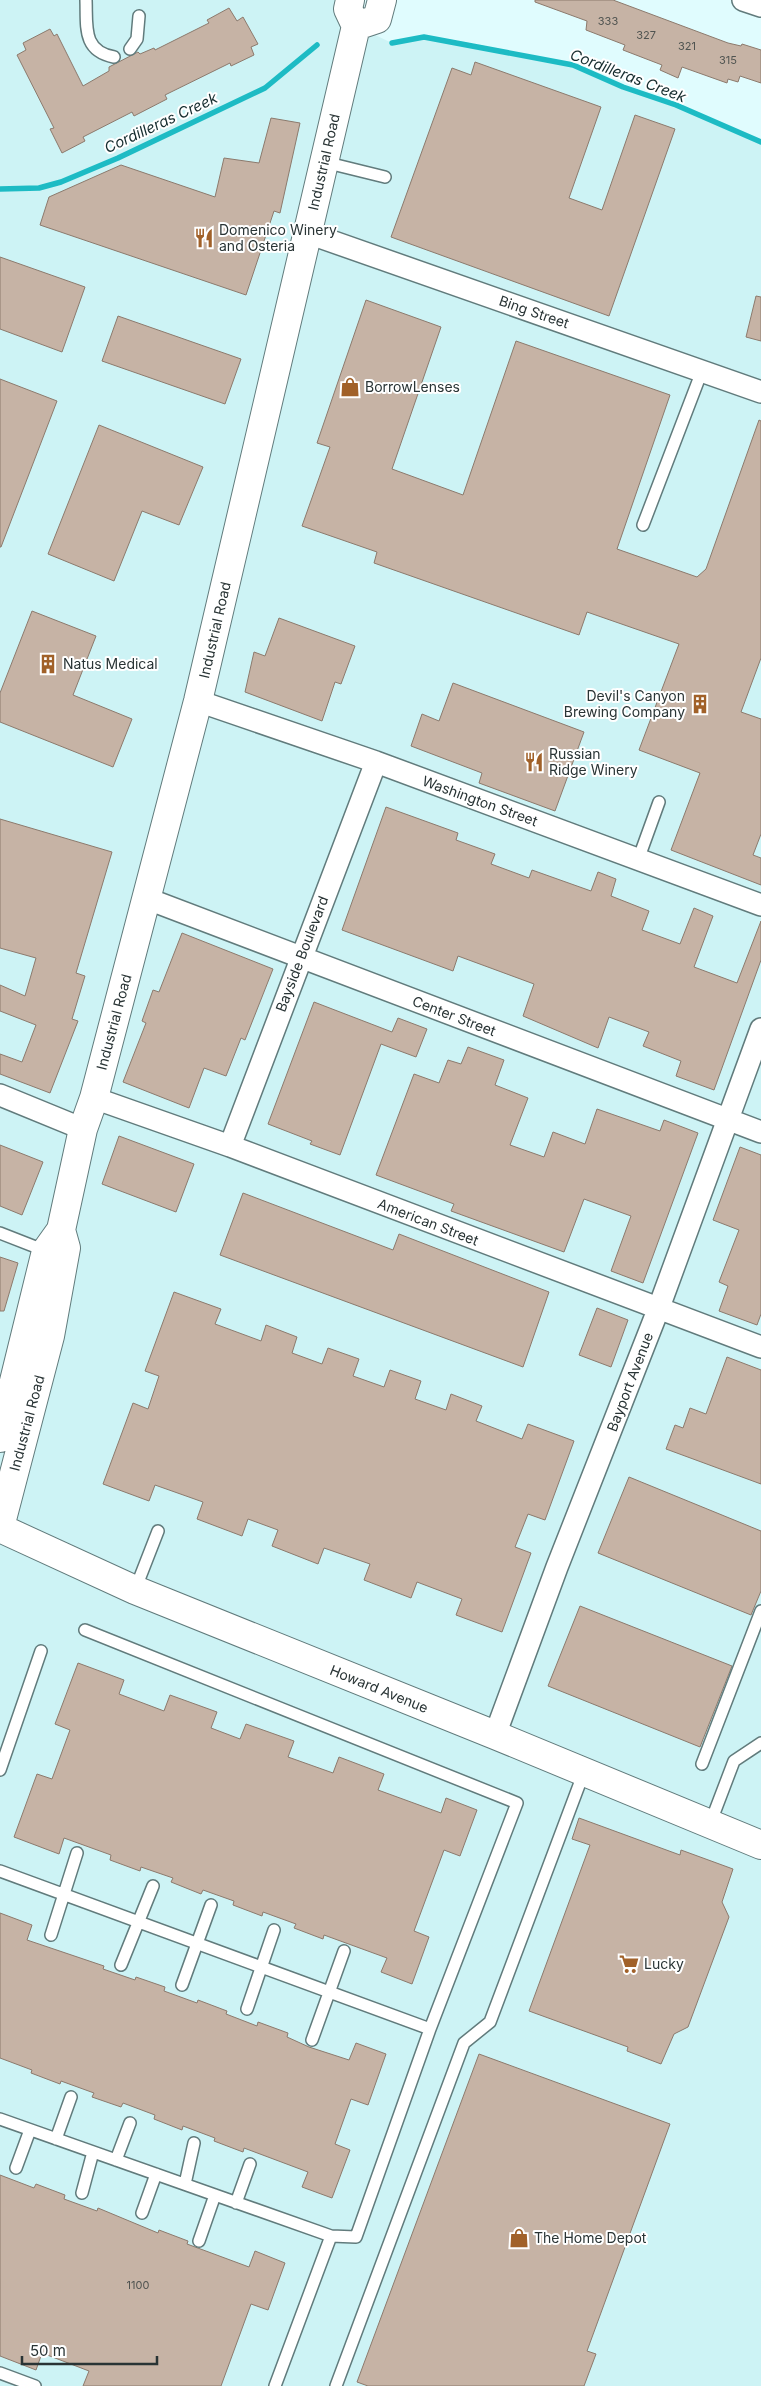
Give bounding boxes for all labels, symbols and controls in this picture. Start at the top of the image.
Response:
house number: 333 [598,14,618,28]
house number: 327 [636,28,656,42]
house number: 321 [678,39,696,53]
water label: Cordilleras Creek [567,45,690,107]
house number: 315 [719,53,737,67]
water label: Cordilleras Creek [101,88,221,157]
street label: Industrial Road [304,112,343,212]
place label: Domenico Winery and Osteria [219,221,337,254]
restaurant icon: Domenico Winery and Osteria [193,227,215,249]
street label: Bing Street [497,292,572,332]
shop icon: BorrowLenses [339,376,361,398]
place label: BorrowLenses [365,378,460,395]
street label: Industrial Road [195,580,234,680]
building icon: Natus Medical [37,653,59,675]
place label: Natus Medical [63,655,158,672]
place label: Devil's Canyon Brewing Company [564,687,685,720]
building icon: Devil's Canyon Brewing Company [689,693,711,715]
place label: Russian Ridge Winery [549,745,638,778]
restaurant icon: Russian Ridge Winery [523,751,545,773]
street label: Washington Street [420,772,541,829]
street label: Bayside Boulevard [272,894,331,1014]
street label: Industrial Road [93,972,135,1072]
street label: Center Street [410,992,499,1039]
street label: American Street [375,1194,481,1249]
street label: Bayport Avenue [603,1330,656,1434]
street label: Industrial Road [6,1373,48,1473]
street label: Howard Avenue [328,1661,431,1716]
supermarket icon: Lucky [618,1953,640,1975]
place label: Lucky [644,1955,684,1972]
shop icon: The Home Depot [508,2227,530,2249]
place label: The Home Depot [534,2229,647,2246]
house number: 1100 [127,2278,149,2292]
scale bar [22,2334,158,2366]
text: 50 m [30,2341,66,2360]

